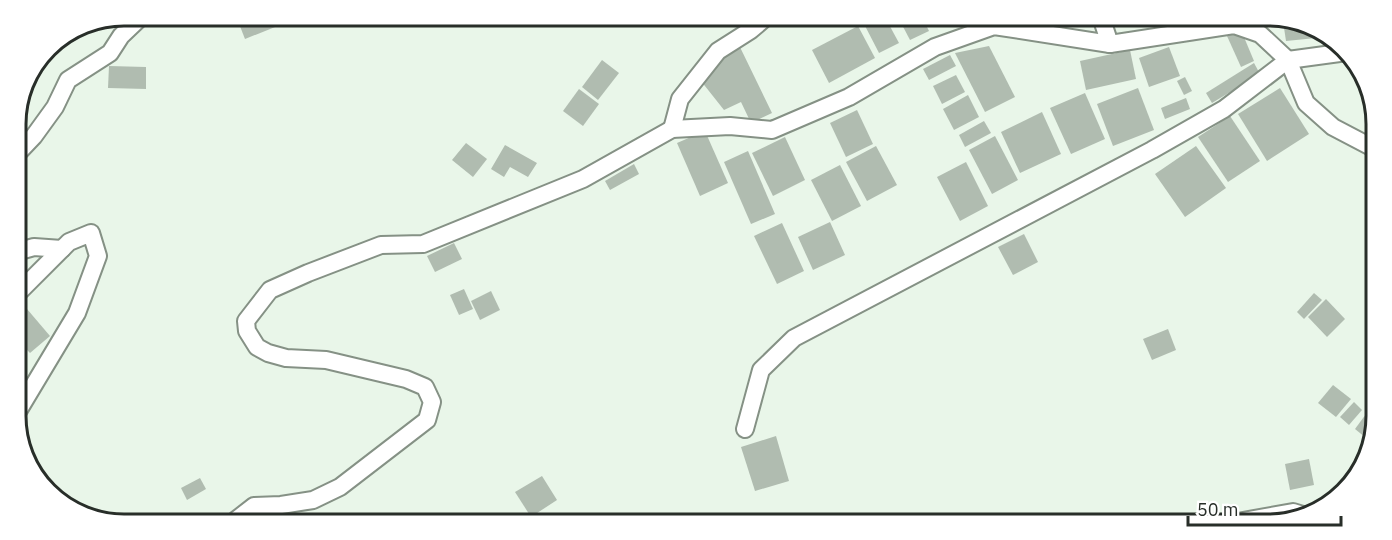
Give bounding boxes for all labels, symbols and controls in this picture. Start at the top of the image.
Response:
scale bar [1188,489,1341,527]
text: 50 m [1197,498,1239,521]

